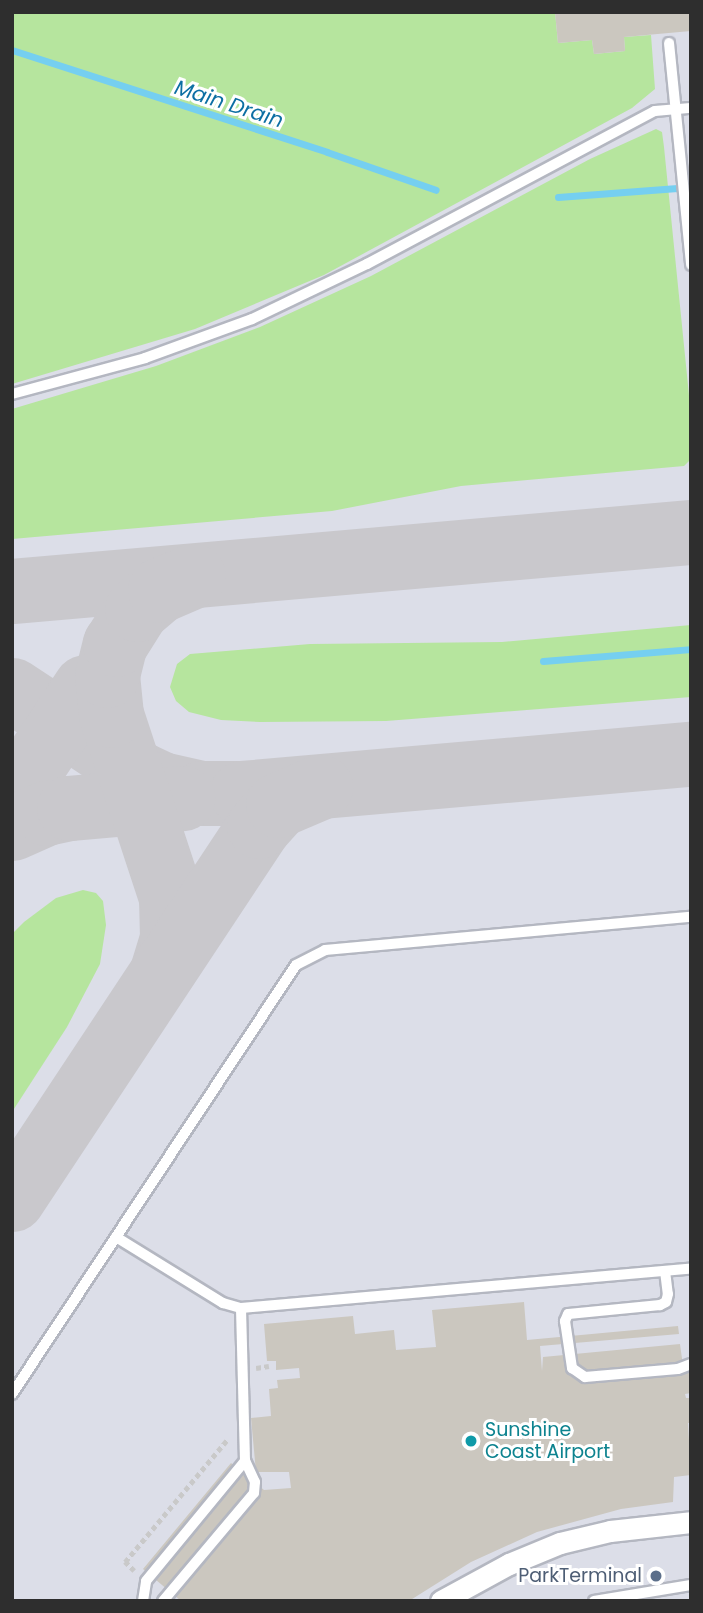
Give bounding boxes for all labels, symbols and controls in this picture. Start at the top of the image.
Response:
water label: Main Drain [172,75,286,133]
place label: Sunshine Coast Airport [485,1419,610,1463]
marker: Sunshine Coast Airport [463,1433,479,1449]
place label: ParkTerminal [518,1565,642,1587]
marker: ParkTerminal [648,1568,664,1584]

